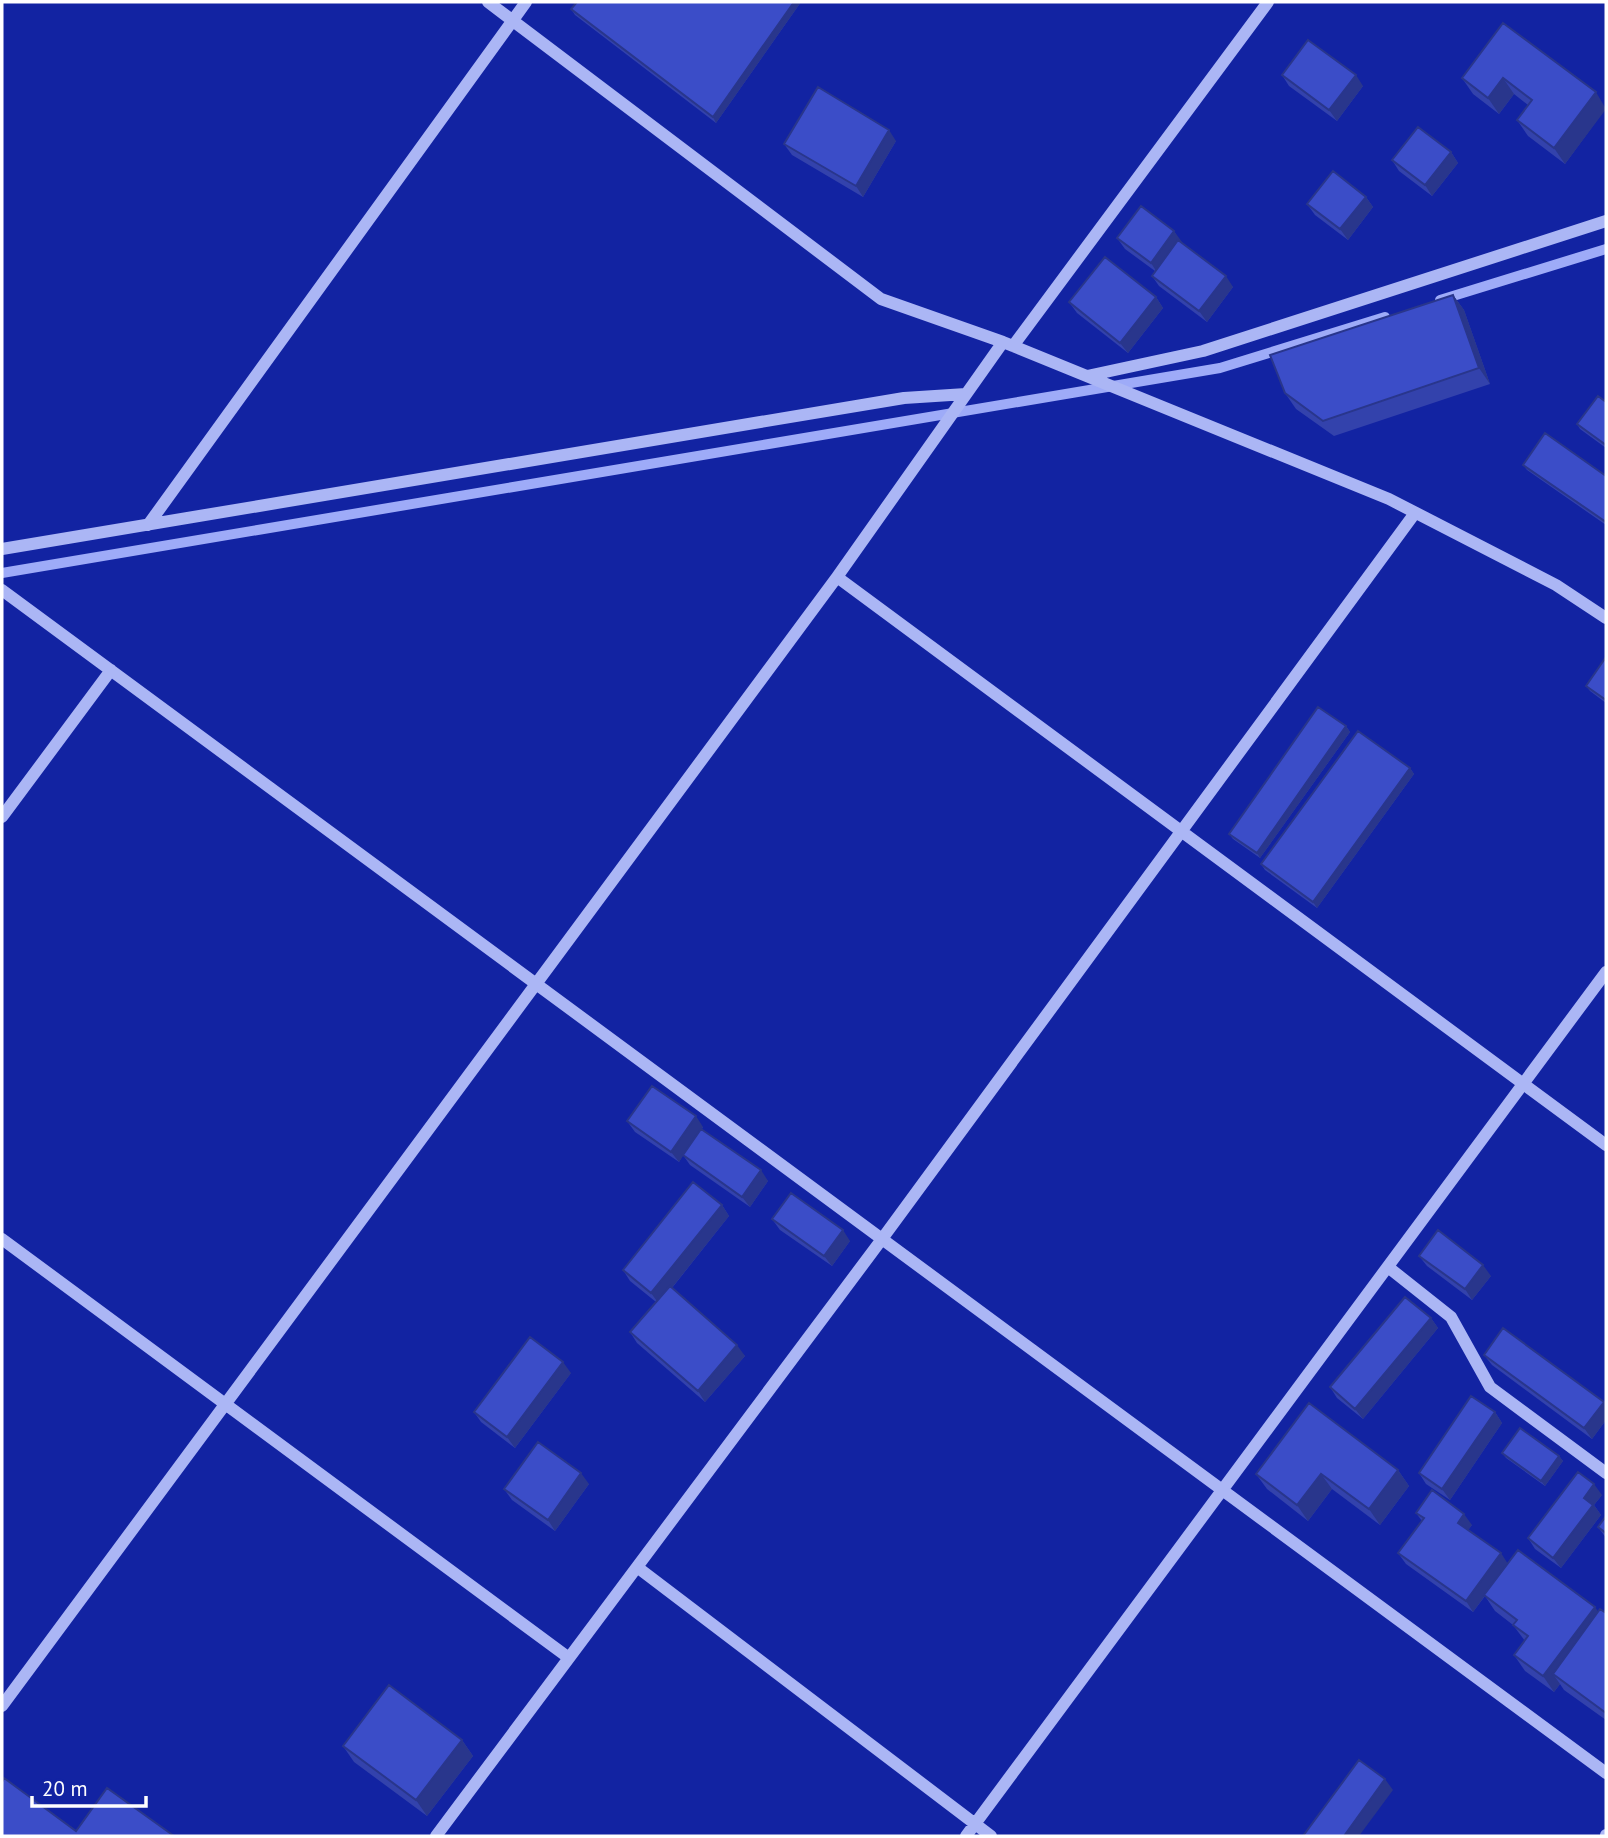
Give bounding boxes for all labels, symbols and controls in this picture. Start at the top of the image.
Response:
scale bar [32,1764,145,1808]
text: 20 m [42,1775,88,1802]

